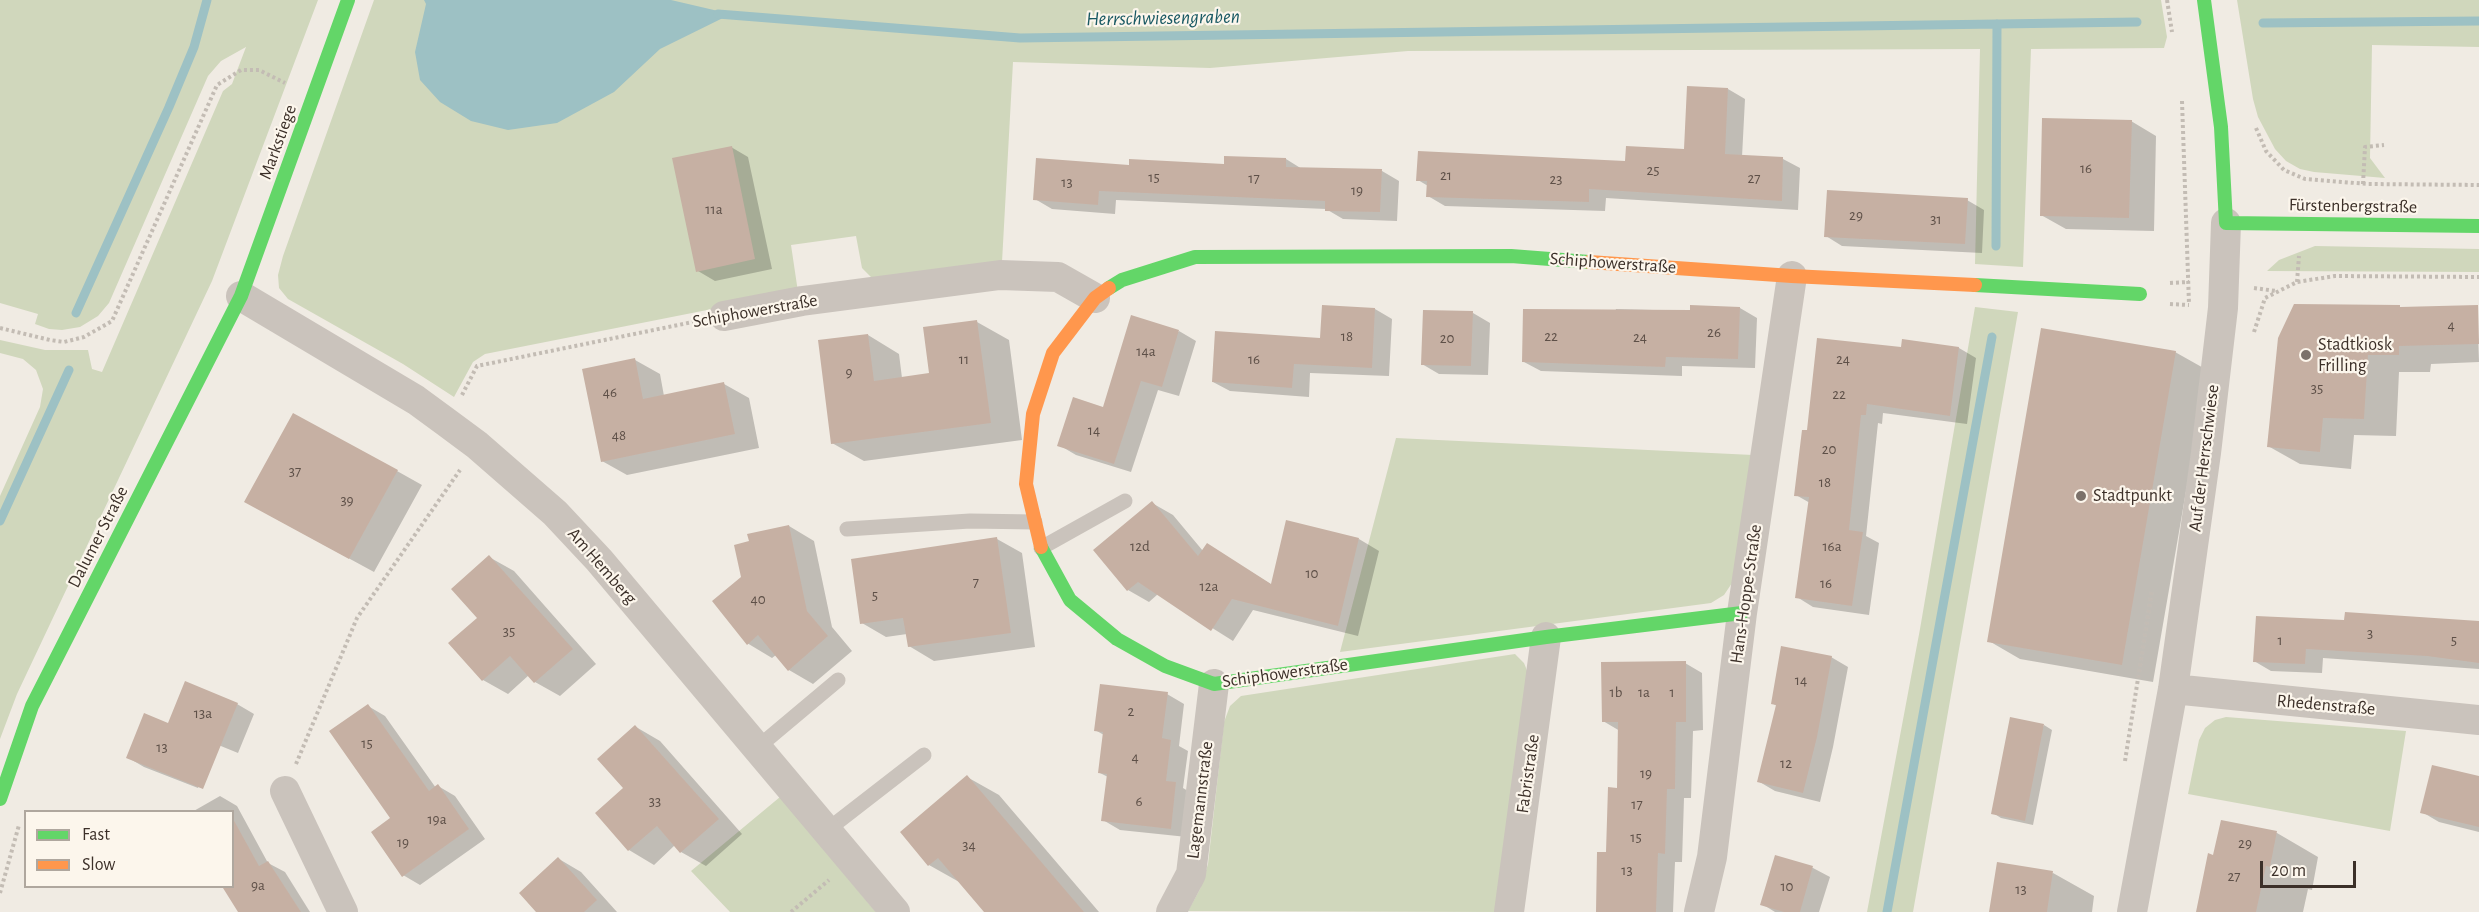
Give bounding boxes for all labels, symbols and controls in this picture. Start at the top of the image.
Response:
water label: Herrschwiesengraben [1086,5,1240,31]
street label: Markstiege [254,102,302,182]
house number: 16 [2080,159,2092,177]
house number: 25 [1646,161,1660,179]
house number: 21 [1440,166,1452,184]
house number: 15 [1148,168,1160,186]
house number: 17 [1248,169,1260,187]
house number: 27 [1747,169,1761,187]
house number: 23 [1549,170,1563,188]
house number: 13 [1061,173,1073,191]
house number: 19 [1351,181,1363,199]
street label: Fürstenbergstraße [2289,194,2417,218]
house number: 11a [705,200,723,218]
house number: 29 [1849,206,1863,224]
house number: 31 [1930,210,1942,228]
street label: Schiphowerstraße [1549,248,1677,278]
street label: Schiphowerstraße [691,289,819,333]
house number: 4 [2447,316,2455,334]
house number: 26 [1707,323,1721,341]
house number: 18 [1341,327,1353,345]
house number: 22 [1544,327,1558,345]
house number: 24 [1633,328,1647,346]
house number: 20 [1440,329,1454,347]
place label: Stadtkiosk Frilling [2318,334,2392,376]
house number: 14a [1136,342,1156,360]
marker: Stadtkiosk Frilling [2299,348,2313,362]
house number: 11 [959,350,969,368]
house number: 16 [1248,350,1260,368]
house number: 24 [1836,350,1850,368]
house number: 9 [845,363,853,381]
house number: 35 [2311,379,2323,397]
house number: 46 [603,383,617,401]
street label: Auf der Herrschwiese [2184,383,2224,533]
house number: 22 [1832,385,1846,403]
house number: 14 [1088,421,1100,439]
house number: 48 [612,426,626,444]
house number: 20 [1822,440,1836,458]
house number: 37 [289,462,301,480]
house number: 18 [1819,473,1831,491]
street label: Dalumer Straße [63,482,133,592]
place label: Stadtpunkt [2093,485,2172,507]
marker: Stadtpunkt [2074,489,2088,503]
house number: 39 [340,491,354,509]
street label: Am Hemberg [563,523,641,609]
street label: Hans-Hoppe-Straße [1726,523,1766,665]
house number: 12d [1130,537,1150,555]
house number: 16a [1822,537,1842,555]
house number: 10 [1305,564,1319,582]
house number: 7 [973,573,979,591]
house number: 16 [1820,574,1832,592]
house number: 12a [1200,577,1218,595]
house number: 5 [872,586,878,604]
house number: 40 [750,590,766,608]
house number: 35 [503,622,515,640]
house number: 3 [2367,624,2373,642]
house number: 1 [2277,631,2283,649]
house number: 5 [2451,631,2457,649]
street label: Schiphowerstraße [1221,654,1349,692]
house number: 14 [1795,671,1807,689]
house number: 1b [1610,683,1622,701]
house number: 1a [1638,683,1650,701]
house number: 1 [1669,683,1675,701]
street label: Rhedenstraße [2276,690,2376,720]
house number: 2 [1128,702,1134,720]
house number: 13a [194,704,212,722]
street label: Fabristraße [1512,733,1544,815]
house number: 15 [361,734,373,752]
house number: 13 [156,738,168,756]
street label: Lagemannstraße [1182,740,1218,860]
house number: 4 [1131,748,1139,766]
house number: 12 [1780,754,1792,772]
house number: 19 [1640,764,1652,782]
house number: 33 [649,792,661,810]
house number: 6 [1135,792,1143,810]
house number: 17 [1631,795,1643,813]
legend [24,810,234,888]
house number: 19a [427,810,447,828]
text: Fast [82,826,110,844]
house number: 15 [1630,828,1642,846]
house number: 19 [397,833,409,851]
house number: 29 [2238,834,2252,852]
house number: 34 [962,836,976,854]
scale bar [2263,849,2359,887]
text: Slow [82,856,115,874]
house number: 13 [1621,861,1633,879]
text: 20 m [2271,862,2306,880]
house number: 27 [2227,867,2241,885]
house number: 9a [251,876,265,894]
house number: 10 [1780,877,1794,895]
house number: 13 [2015,880,2027,898]

